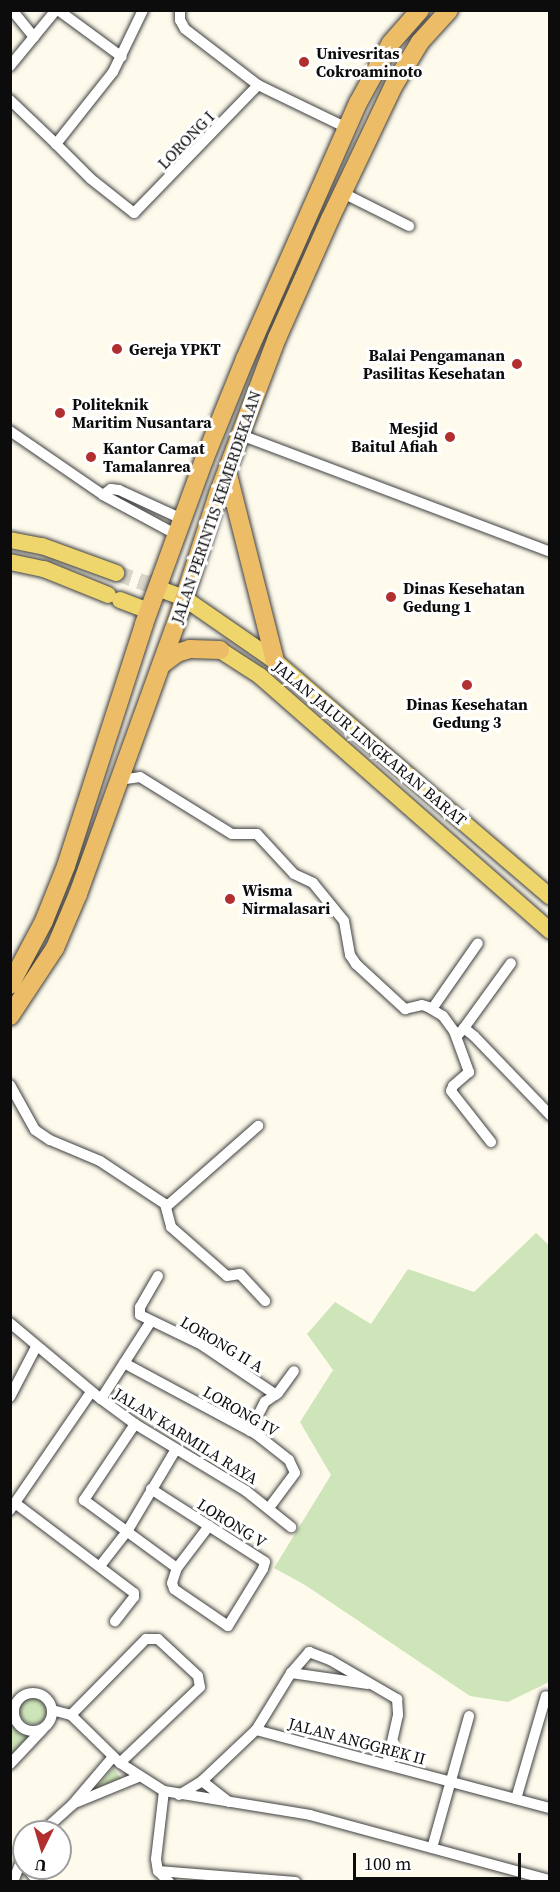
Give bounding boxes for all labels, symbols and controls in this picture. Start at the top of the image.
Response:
place label: Univesritas Cokroaminoto [316,43,422,81]
marker: Univesritas Cokroaminoto [297,55,311,69]
street label: LORONG I [154,107,218,173]
place label: Gereja YPKT [129,339,221,359]
marker: Gereja YPKT [110,342,124,356]
place label: Balai Pengamanan Pasilitas Kesehatan [363,345,505,383]
marker: Balai Pengamanan Pasilitas Kesehatan [510,357,524,371]
street label: JALAN PERINTIS KEMERDEKAAN [167,388,265,626]
place label: Politeknik Maritim Nusantara [72,394,212,432]
marker: Politeknik Maritim Nusantara [53,406,67,420]
place label: Mesjid Baitul Afiah [351,418,438,456]
marker: Mesjid Baitul Afiah [443,430,457,444]
place label: Kantor Camat Tamalanrea [103,438,205,476]
marker: Kantor Camat Tamalanrea [84,450,98,464]
place label: Dinas Kesehatan Gedung 1 [403,578,525,616]
marker: Dinas Kesehatan Gedung 1 [384,590,398,604]
street label: JALAN JALUR LINGKARAN BARAT [269,656,471,830]
marker: Dinas Kesehatan Gedung 3 [460,678,474,692]
place label: Dinas Kesehatan Gedung 3 [406,694,528,732]
place label: Wisma Nirmalasari [242,880,330,918]
marker: Wisma Nirmalasari [223,892,237,906]
street label: LORONG II A [177,1312,267,1376]
street label: LORONG IV [200,1382,282,1440]
street label: JALAN KARMILA RAYA [110,1384,262,1488]
street label: LORONG V [194,1494,270,1552]
street label: JALAN ANGGREK II [286,1713,428,1769]
north arrow [12,1820,72,1880]
scale bar [356,1841,524,1879]
text: 100 m [364,1851,411,1876]
text: U [34,1854,47,1877]

